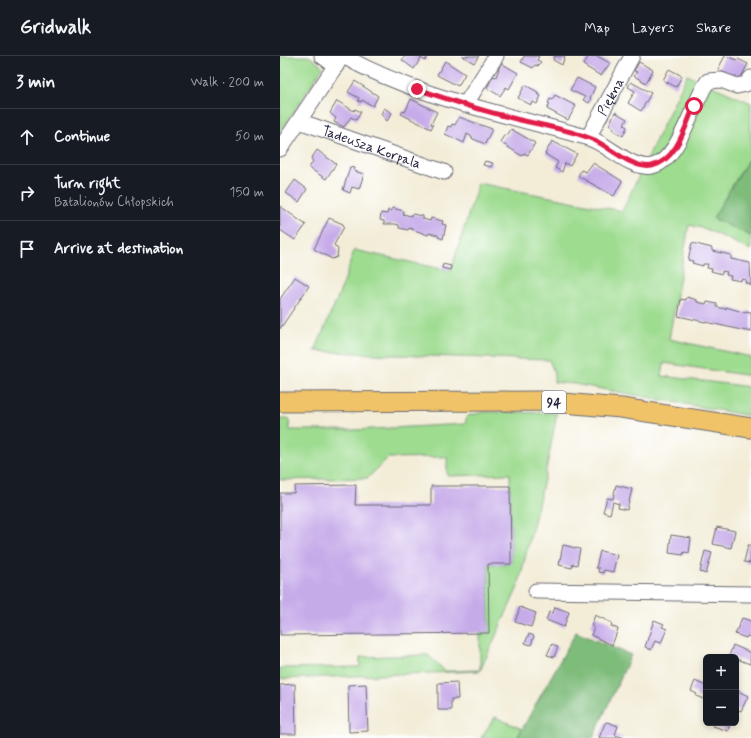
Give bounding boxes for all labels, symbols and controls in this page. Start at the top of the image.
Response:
text: Gridwalk [20,15,91,40]
text: Map [584,19,610,37]
text: Layers [632,19,674,37]
text: Share [696,19,731,37]
text: 3 min [16,71,55,93]
text: Walk · 200 m [190,74,264,91]
street label: Piękna [594,75,629,119]
route end [408,80,426,98]
route start [685,97,703,115]
street label: Tadeusza Korpala [319,122,423,173]
icon: ahead [16,126,38,148]
text: Continue [54,127,110,147]
text: 50 m [235,128,264,145]
text: Turn right [54,174,121,194]
icon: right [16,182,38,204]
text: 150 m [230,184,264,201]
text: Batalionów Chłopskich [54,194,174,211]
icon: arrive [16,238,38,260]
text: Arrive at destination [54,239,183,259]
road number: 94 [542,391,566,413]
map controls [703,654,739,726]
button: + [703,654,739,690]
button: − [703,690,739,726]

